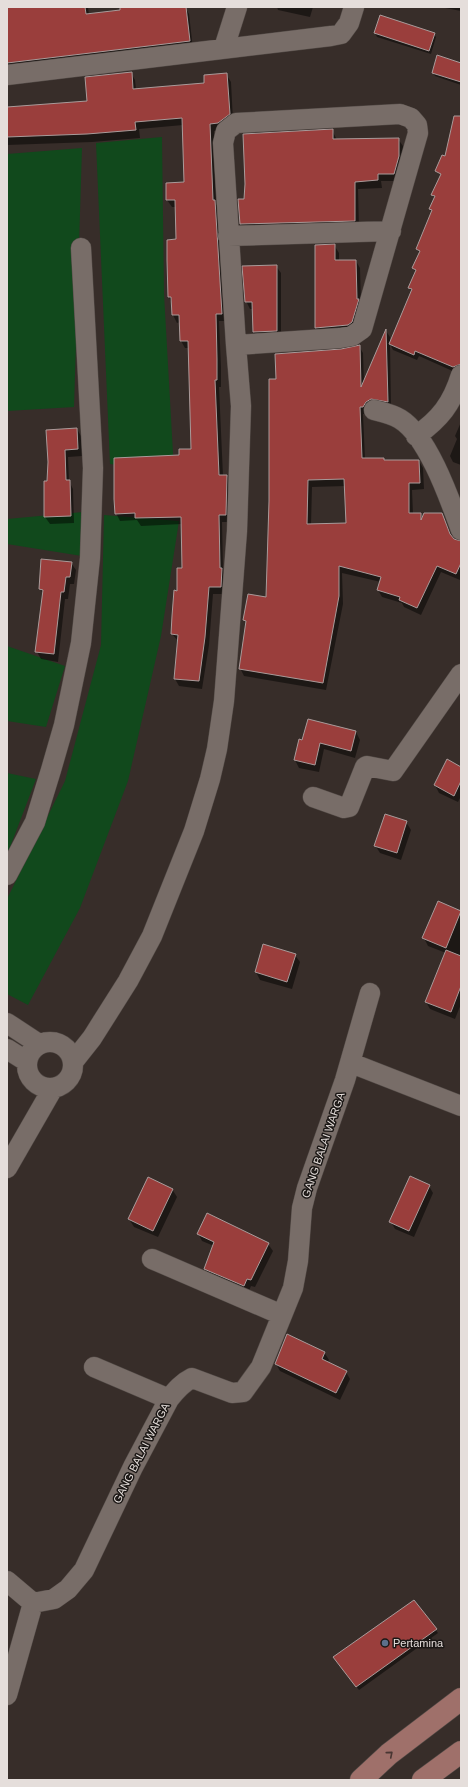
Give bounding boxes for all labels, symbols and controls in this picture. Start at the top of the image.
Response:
street label: GANG BALAI WARGA [299,1090,347,1199]
street label: GANG BALAI WARGA [110,1400,172,1505]
place label: Pertamina [393,1637,444,1649]
marker: Pertamina [380,1638,390,1648]
one-way arrow [385,1751,392,1758]

